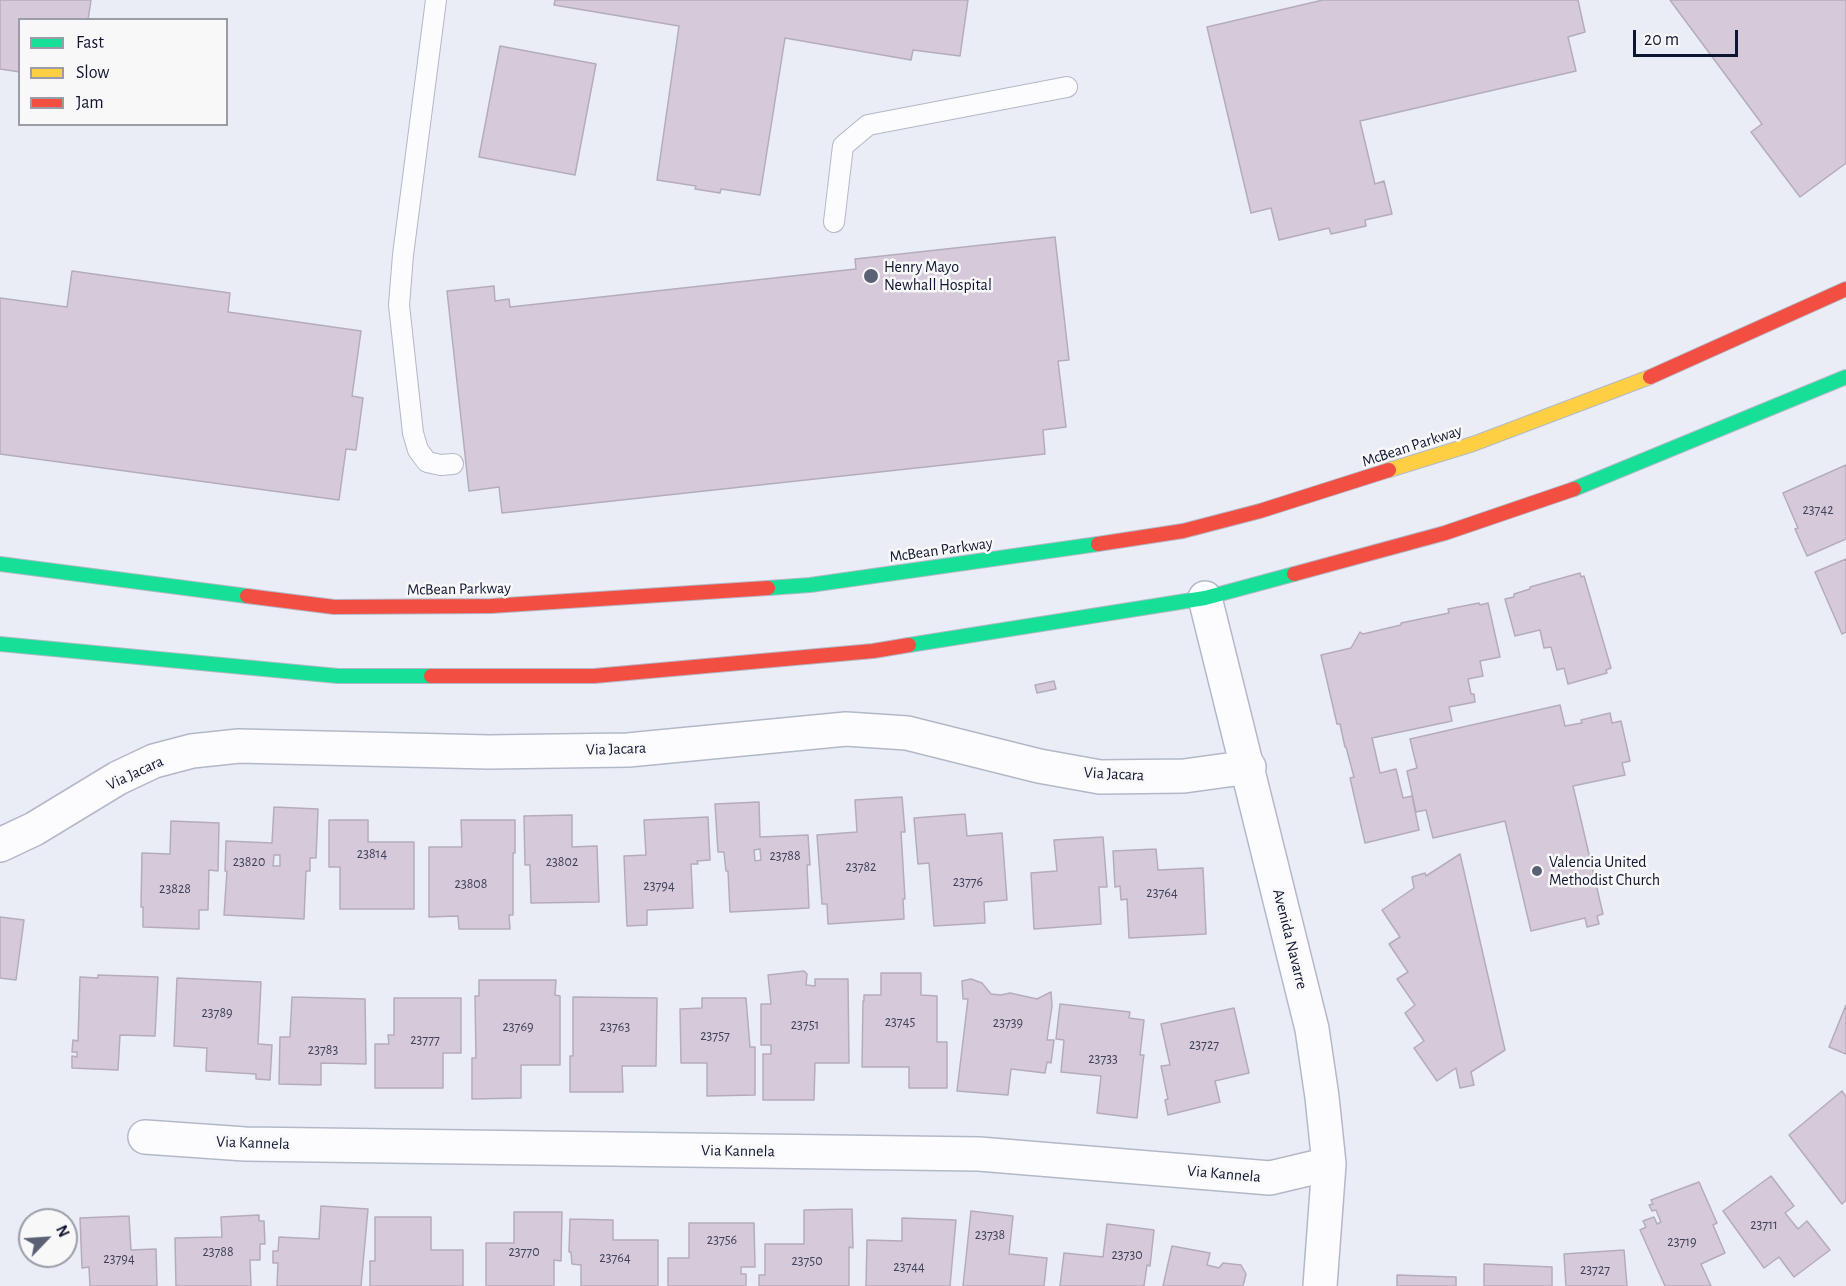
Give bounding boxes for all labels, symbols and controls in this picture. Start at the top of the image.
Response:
legend [18,18,228,126]
scale bar [1636,18,1741,56]
text: 20 m [1644,31,1679,49]
text: Fast [76,34,104,52]
text: Slow [76,64,109,82]
text: Jam [76,94,104,112]
place label: Henry Mayo Newhall Hospital [884,257,992,295]
marker: Henry Mayo Newhall Hospital [862,267,880,285]
street label: McBean Parkway [1360,421,1464,471]
house number: 23742 [1802,502,1834,518]
street label: McBean Parkway [888,533,994,567]
street label: McBean Parkway [407,578,511,600]
street label: Via Jacara [585,738,647,760]
street label: Via Jacara [103,751,167,795]
street label: Via Jacara [1083,763,1145,785]
house number: 23814 [357,846,387,862]
house number: 23788 [769,848,801,864]
place label: Valencia United Methodist Church [1549,852,1660,890]
house number: 23820 [233,854,265,870]
house number: 23802 [546,854,578,870]
house number: 23782 [846,859,876,875]
marker: Valencia United Methodist Church [1530,864,1544,878]
house number: 23776 [953,874,983,890]
house number: 23808 [455,876,487,892]
house number: 23794 [643,878,675,894]
house number: 23828 [159,881,191,897]
house number: 23764 [1146,885,1178,901]
street label: Avenida Navarre [1268,887,1312,991]
house number: 23789 [201,1005,233,1021]
house number: 23745 [885,1014,915,1030]
house number: 23739 [993,1015,1023,1031]
house number: 23751 [791,1017,819,1033]
house number: 23769 [502,1019,534,1035]
house number: 23763 [600,1019,630,1035]
house number: 23757 [700,1028,730,1044]
house number: 23777 [410,1032,440,1048]
house number: 23727 [1189,1037,1219,1053]
house number: 23783 [308,1042,338,1058]
house number: 23733 [1088,1051,1118,1067]
street label: Via Kannela [216,1132,290,1154]
street label: Via Kannela [701,1141,775,1161]
street label: Via Kannela [1186,1161,1262,1187]
north arrow [18,1208,78,1268]
house number: 23711 [1750,1217,1778,1233]
text: N [53,1223,72,1240]
house number: 23738 [975,1227,1005,1243]
house number: 23756 [707,1232,737,1248]
house number: 23719 [1667,1234,1697,1250]
house number: 23788 [202,1244,234,1260]
house number: 23770 [508,1244,540,1260]
house number: 23730 [1111,1247,1143,1263]
house number: 23764 [599,1250,631,1266]
house number: 23794 [103,1251,135,1267]
house number: 23750 [791,1253,823,1269]
house number: 23744 [893,1259,925,1275]
house number: 23727 [1580,1262,1610,1278]

